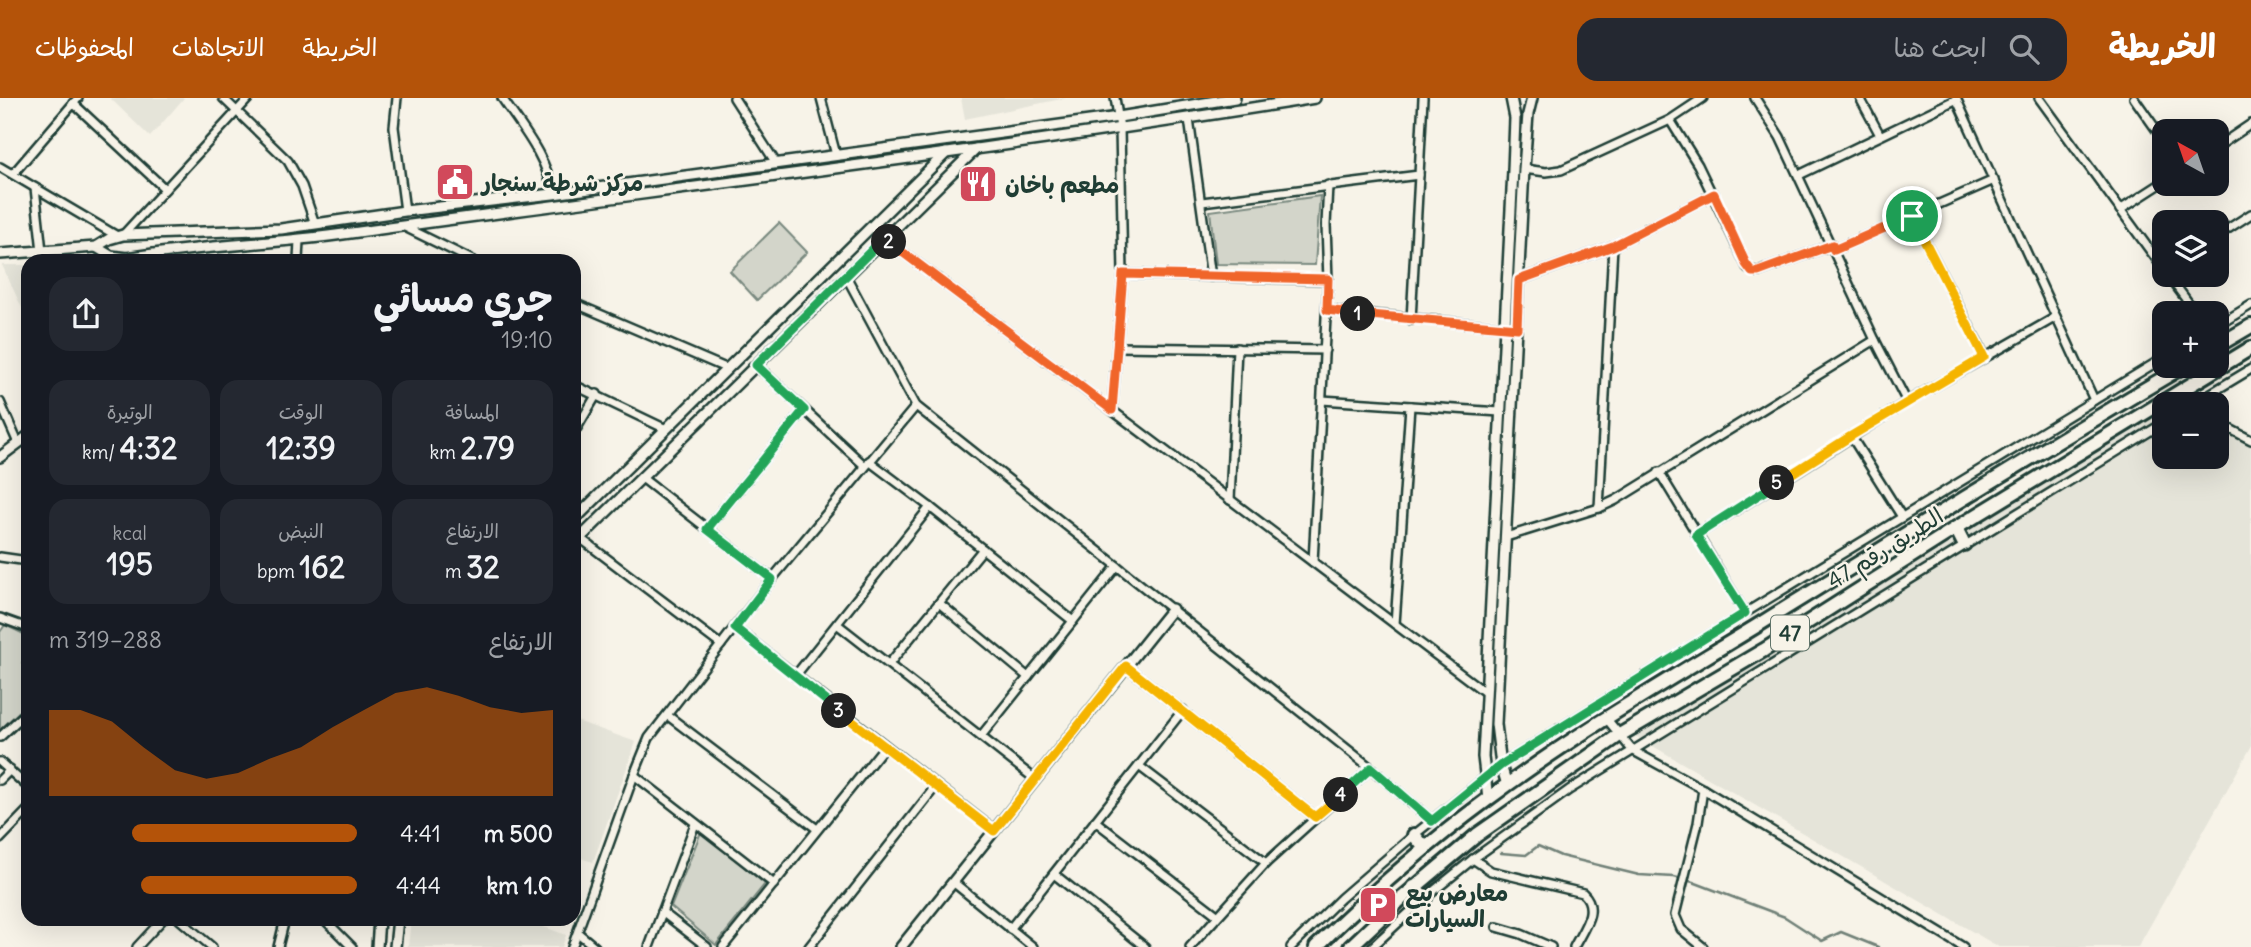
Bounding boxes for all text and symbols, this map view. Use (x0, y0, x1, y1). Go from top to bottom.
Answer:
search box (1577, 18, 2067, 81)
text: الخريطة (2109, 25, 2216, 67)
icon: search (2005, 30, 2043, 68)
text: ابحث هنا (1893, 31, 1987, 64)
text: المحفوظات (35, 32, 134, 62)
text: الاتجاهات (172, 32, 265, 62)
text: الخريطة (303, 32, 377, 62)
north arrow (2152, 119, 2230, 196)
map controls (2152, 119, 2229, 469)
public building icon: مركز شرطة سنجار (434, 161, 476, 203)
restaurant icon: مطعم باخان (957, 163, 999, 205)
place label: مركز شرطة سنجار (480, 168, 643, 197)
place label: مطعم باخان (1005, 170, 1119, 203)
pin (1882, 186, 1942, 246)
icon: arrive (1893, 197, 1931, 235)
button: layers (2152, 210, 2229, 287)
pin: 2 (872, 225, 906, 260)
text: 2 (883, 229, 894, 253)
text: جري مسائي (373, 275, 553, 322)
button: share (49, 277, 123, 351)
pin: 1 (1340, 296, 1376, 332)
text: 1 (1354, 301, 1361, 325)
button: + (2152, 301, 2229, 378)
text: 19:10 (501, 325, 553, 354)
button: − (2152, 392, 2229, 469)
text: الوتيرة (107, 400, 153, 424)
text: الوقت (279, 400, 323, 424)
text: المسافة (445, 400, 499, 424)
text: 4:32 (120, 429, 177, 467)
text: 12:39 (266, 429, 336, 467)
text: 2.79 (460, 429, 515, 467)
text: /km (82, 440, 120, 464)
text: km (430, 440, 460, 464)
pin: 5 (1760, 466, 1795, 500)
text: 5 (1771, 470, 1782, 494)
street label: الطريق رقم 47 (1822, 501, 1951, 599)
text: النبض (278, 519, 324, 543)
text: الارتفاع (446, 519, 499, 543)
text: kcal (113, 521, 147, 545)
text: 195 (106, 545, 153, 583)
text: 162 (299, 548, 345, 586)
text: 32 (466, 548, 500, 586)
text: bpm (257, 559, 299, 583)
text: m (445, 559, 466, 583)
road number: 47 (1771, 616, 1809, 650)
text: 288–319 m (49, 625, 162, 654)
text: الارتفاع (489, 627, 553, 656)
pin: 3 (822, 694, 856, 728)
text: 3 (833, 698, 844, 722)
pin: 4 (1324, 778, 1358, 812)
text: 4 (1335, 782, 1346, 806)
text: 4:41 (400, 819, 441, 848)
text: 500 m (484, 819, 553, 848)
text: 4:44 (396, 871, 441, 900)
text: 1.0 km (487, 871, 553, 900)
place label: معارض بيع السيارات (1405, 878, 1508, 933)
parking icon: معارض بيع السيارات (1357, 884, 1399, 926)

